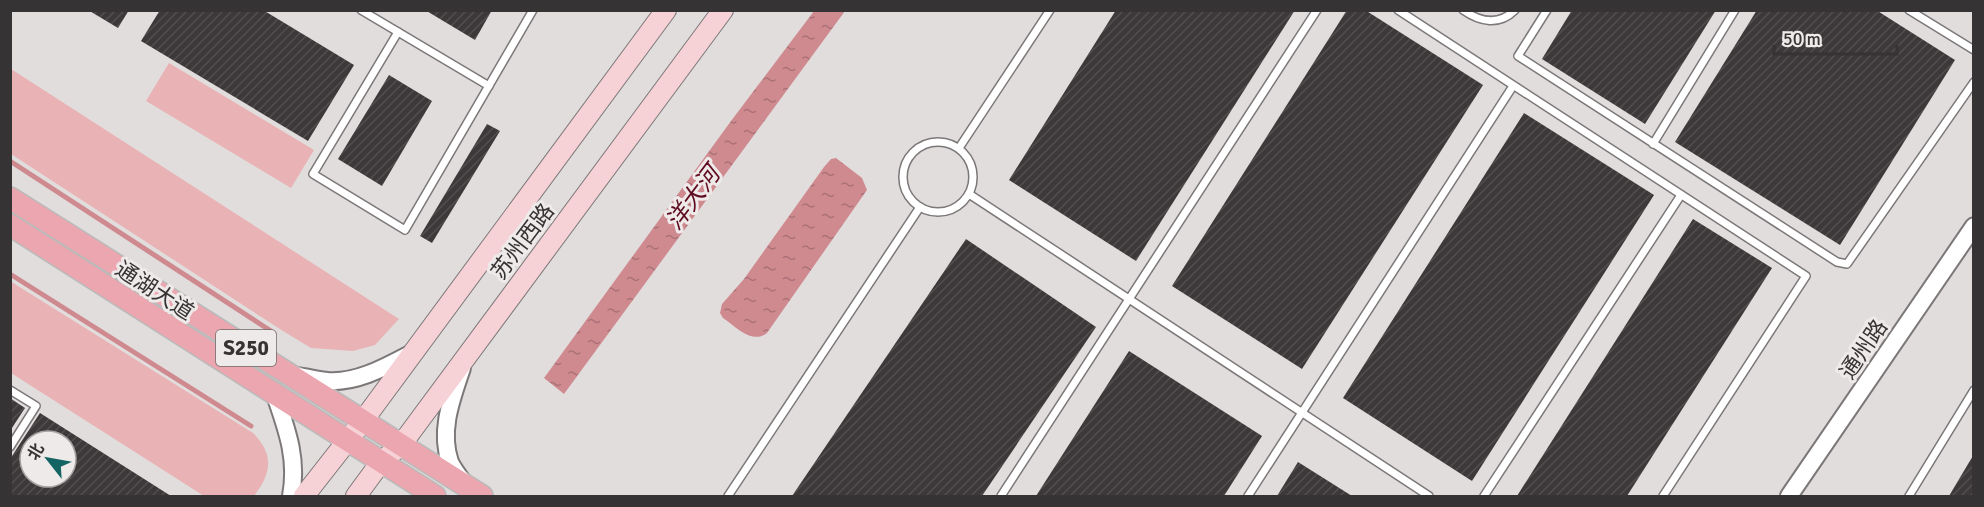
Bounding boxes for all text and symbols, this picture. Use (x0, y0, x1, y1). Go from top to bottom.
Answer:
scale bar (1774, 18, 1897, 56)
text: 50 m (1783, 28, 1821, 50)
water label: 洋大河 (659, 157, 729, 236)
street label: 苏州西路 (485, 198, 560, 285)
street label: 通湖大道 (110, 255, 199, 326)
street label: 通州路 (1834, 314, 1893, 384)
road number: S250 (216, 330, 276, 366)
north arrow (18, 429, 78, 489)
text: 北 (23, 440, 49, 464)

